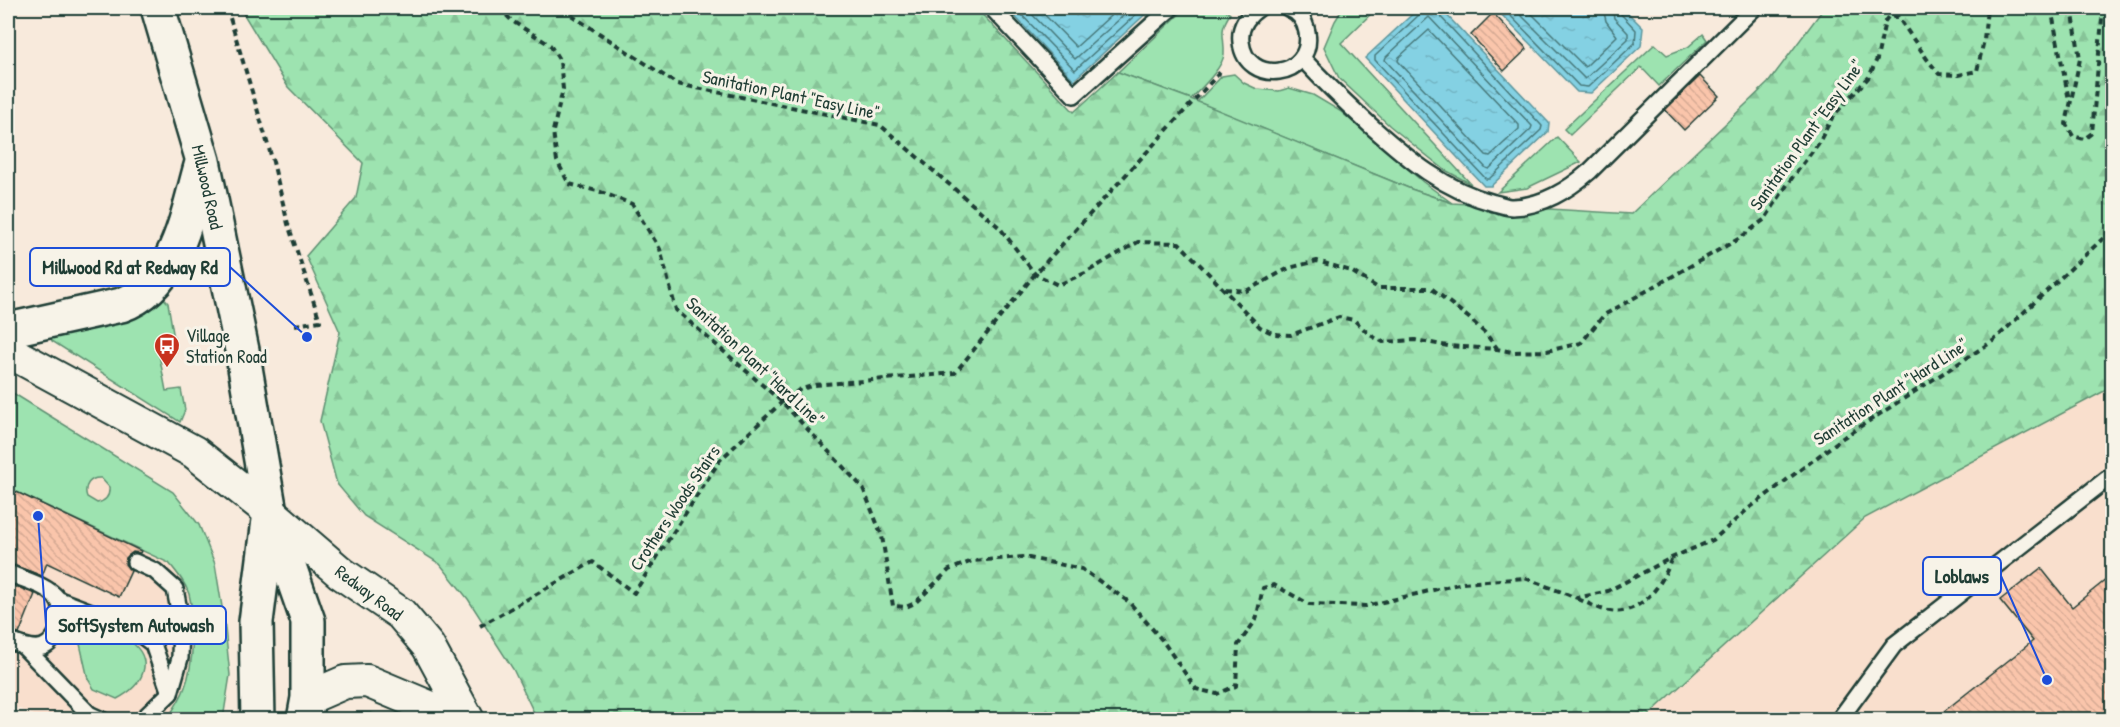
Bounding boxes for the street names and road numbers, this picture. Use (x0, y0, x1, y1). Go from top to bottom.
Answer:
street label: Sanitation Plant "Easy Line" (1744, 55, 1870, 215)
street label: Sanitation Plant "Easy Line" (700, 64, 882, 125)
street label: Millwood Road (186, 142, 229, 232)
street label: Sanitation Plant "Hard Line" (681, 291, 830, 432)
street label: Sanitation Plant "Hard Line" (1808, 332, 1973, 451)
street label: Crothers Woods Stairs (623, 440, 726, 575)
street label: Redway Road (330, 559, 408, 626)

